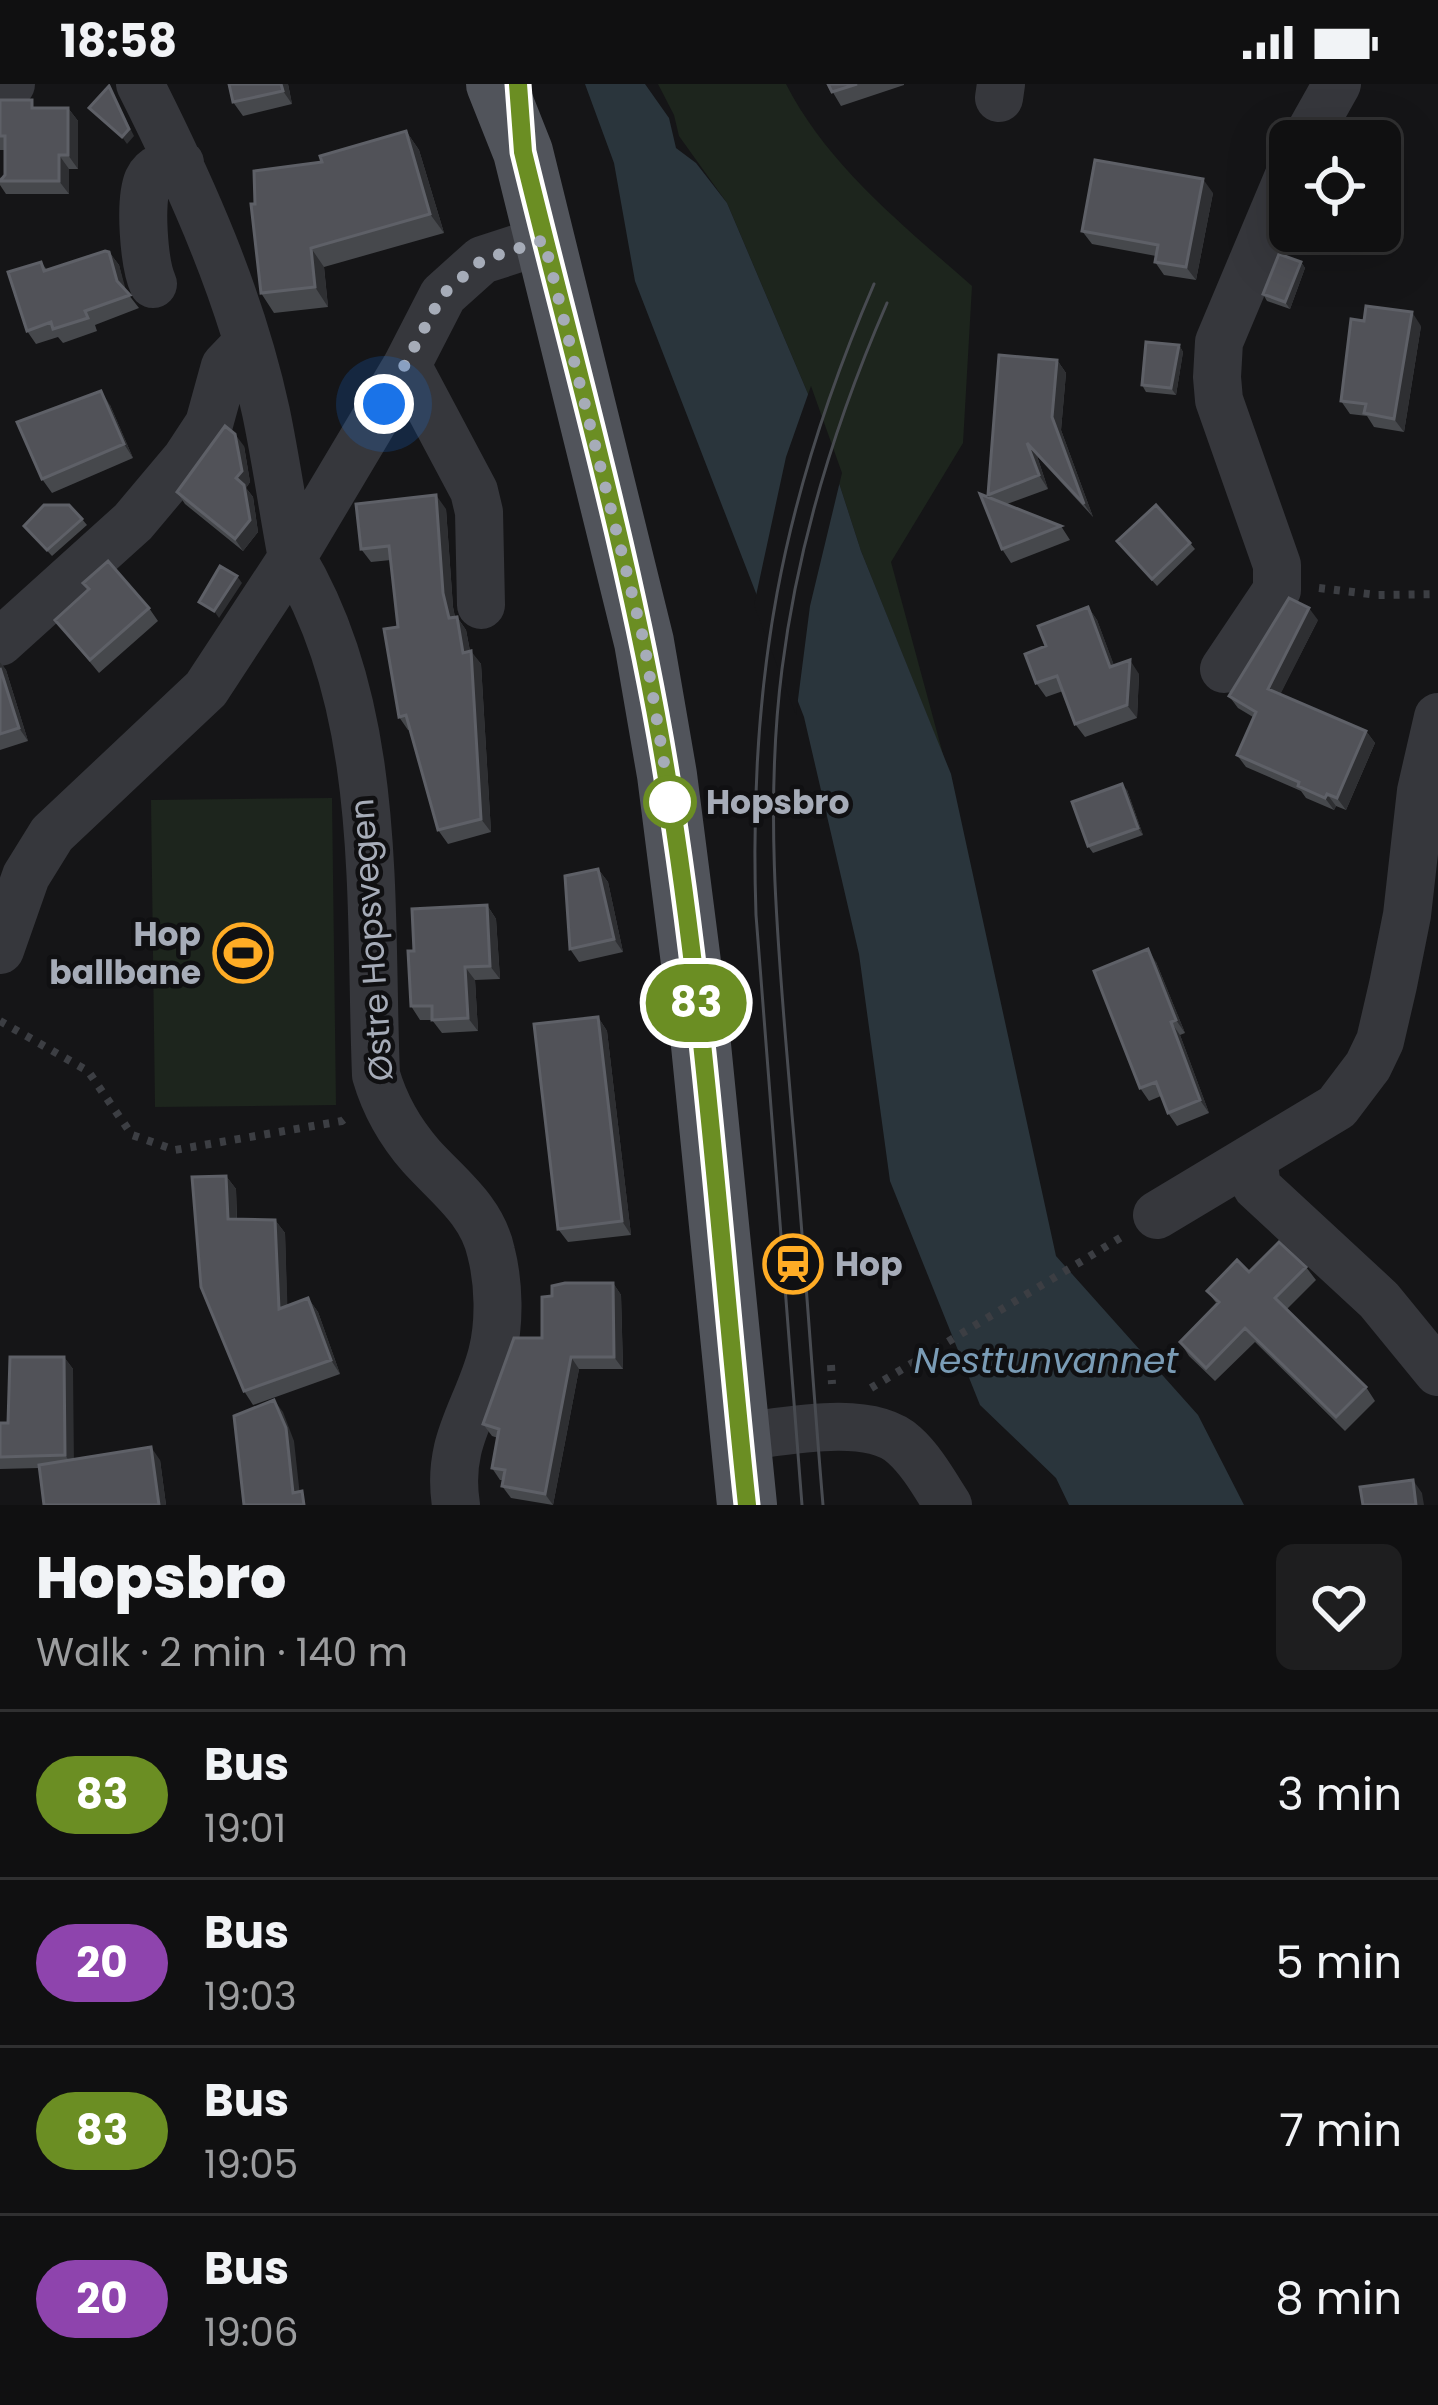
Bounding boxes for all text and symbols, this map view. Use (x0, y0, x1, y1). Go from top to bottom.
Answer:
text: 18:58 (60, 10, 177, 73)
map controls (1269, 120, 1401, 252)
button: locate (1269, 120, 1401, 252)
your location (354, 374, 414, 434)
marker: Hopsbro (645, 777, 695, 827)
place label: Hopsbro (706, 779, 850, 826)
street label: Østre Hopsvegen (338, 797, 405, 1083)
place label: Hop ballbane (49, 911, 201, 996)
sports icon: Hop ballbane (212, 922, 274, 984)
line badge: 83 (642, 964, 750, 1042)
text: 83 (670, 973, 722, 1032)
station icon: Hop (762, 1233, 824, 1295)
place label: Hop (835, 1241, 903, 1288)
water label: Nesttunvannet (914, 1335, 1179, 1386)
text: Hopsbro (36, 1538, 286, 1618)
button: heart (1276, 1544, 1402, 1670)
text: Walk · 2 min · 140 m (36, 1625, 408, 1680)
text: Bus (204, 1733, 289, 1796)
text: 3 min (1277, 1763, 1402, 1826)
text: 83 (76, 1765, 128, 1824)
text: 19:01 (204, 1801, 286, 1856)
text: Bus (204, 1901, 289, 1964)
text: 5 min (1276, 1931, 1402, 1994)
text: 20 (76, 1933, 128, 1992)
text: 19:03 (204, 1969, 297, 2024)
text: Bus (204, 2069, 289, 2132)
text: 7 min (1279, 2099, 1402, 2162)
text: 83 (76, 2101, 128, 2160)
text: 19:05 (204, 2137, 298, 2192)
text: Bus (204, 2237, 289, 2300)
text: 8 min (1275, 2267, 1402, 2330)
text: 20 (76, 2269, 128, 2328)
text: 19:06 (204, 2305, 299, 2360)

